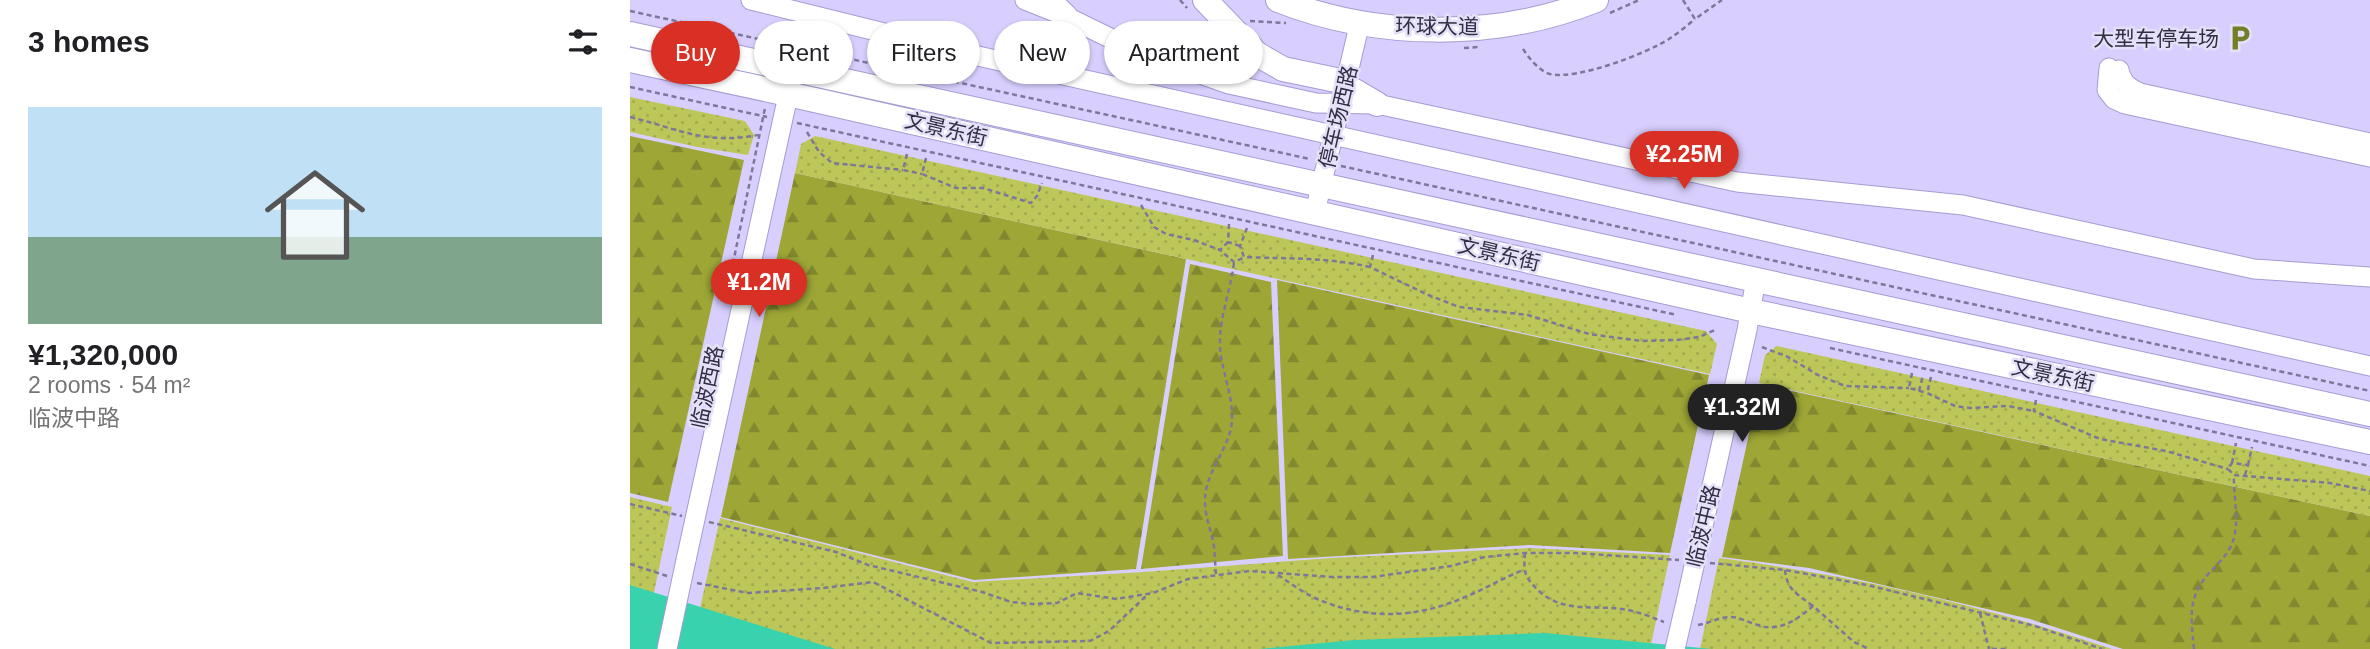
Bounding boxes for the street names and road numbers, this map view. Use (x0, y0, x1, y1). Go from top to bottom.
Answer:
street label: 环球大道 (1395, 14, 1479, 38)
street label: 停车场西路 (1315, 63, 1361, 171)
street label: 文景东街 (902, 108, 990, 150)
street label: 文景东街 (1455, 233, 1543, 275)
street label: 临波西路 (687, 344, 727, 430)
street label: 文景东街 (2010, 355, 2096, 395)
street label: 临波中路 (1682, 482, 1724, 570)

